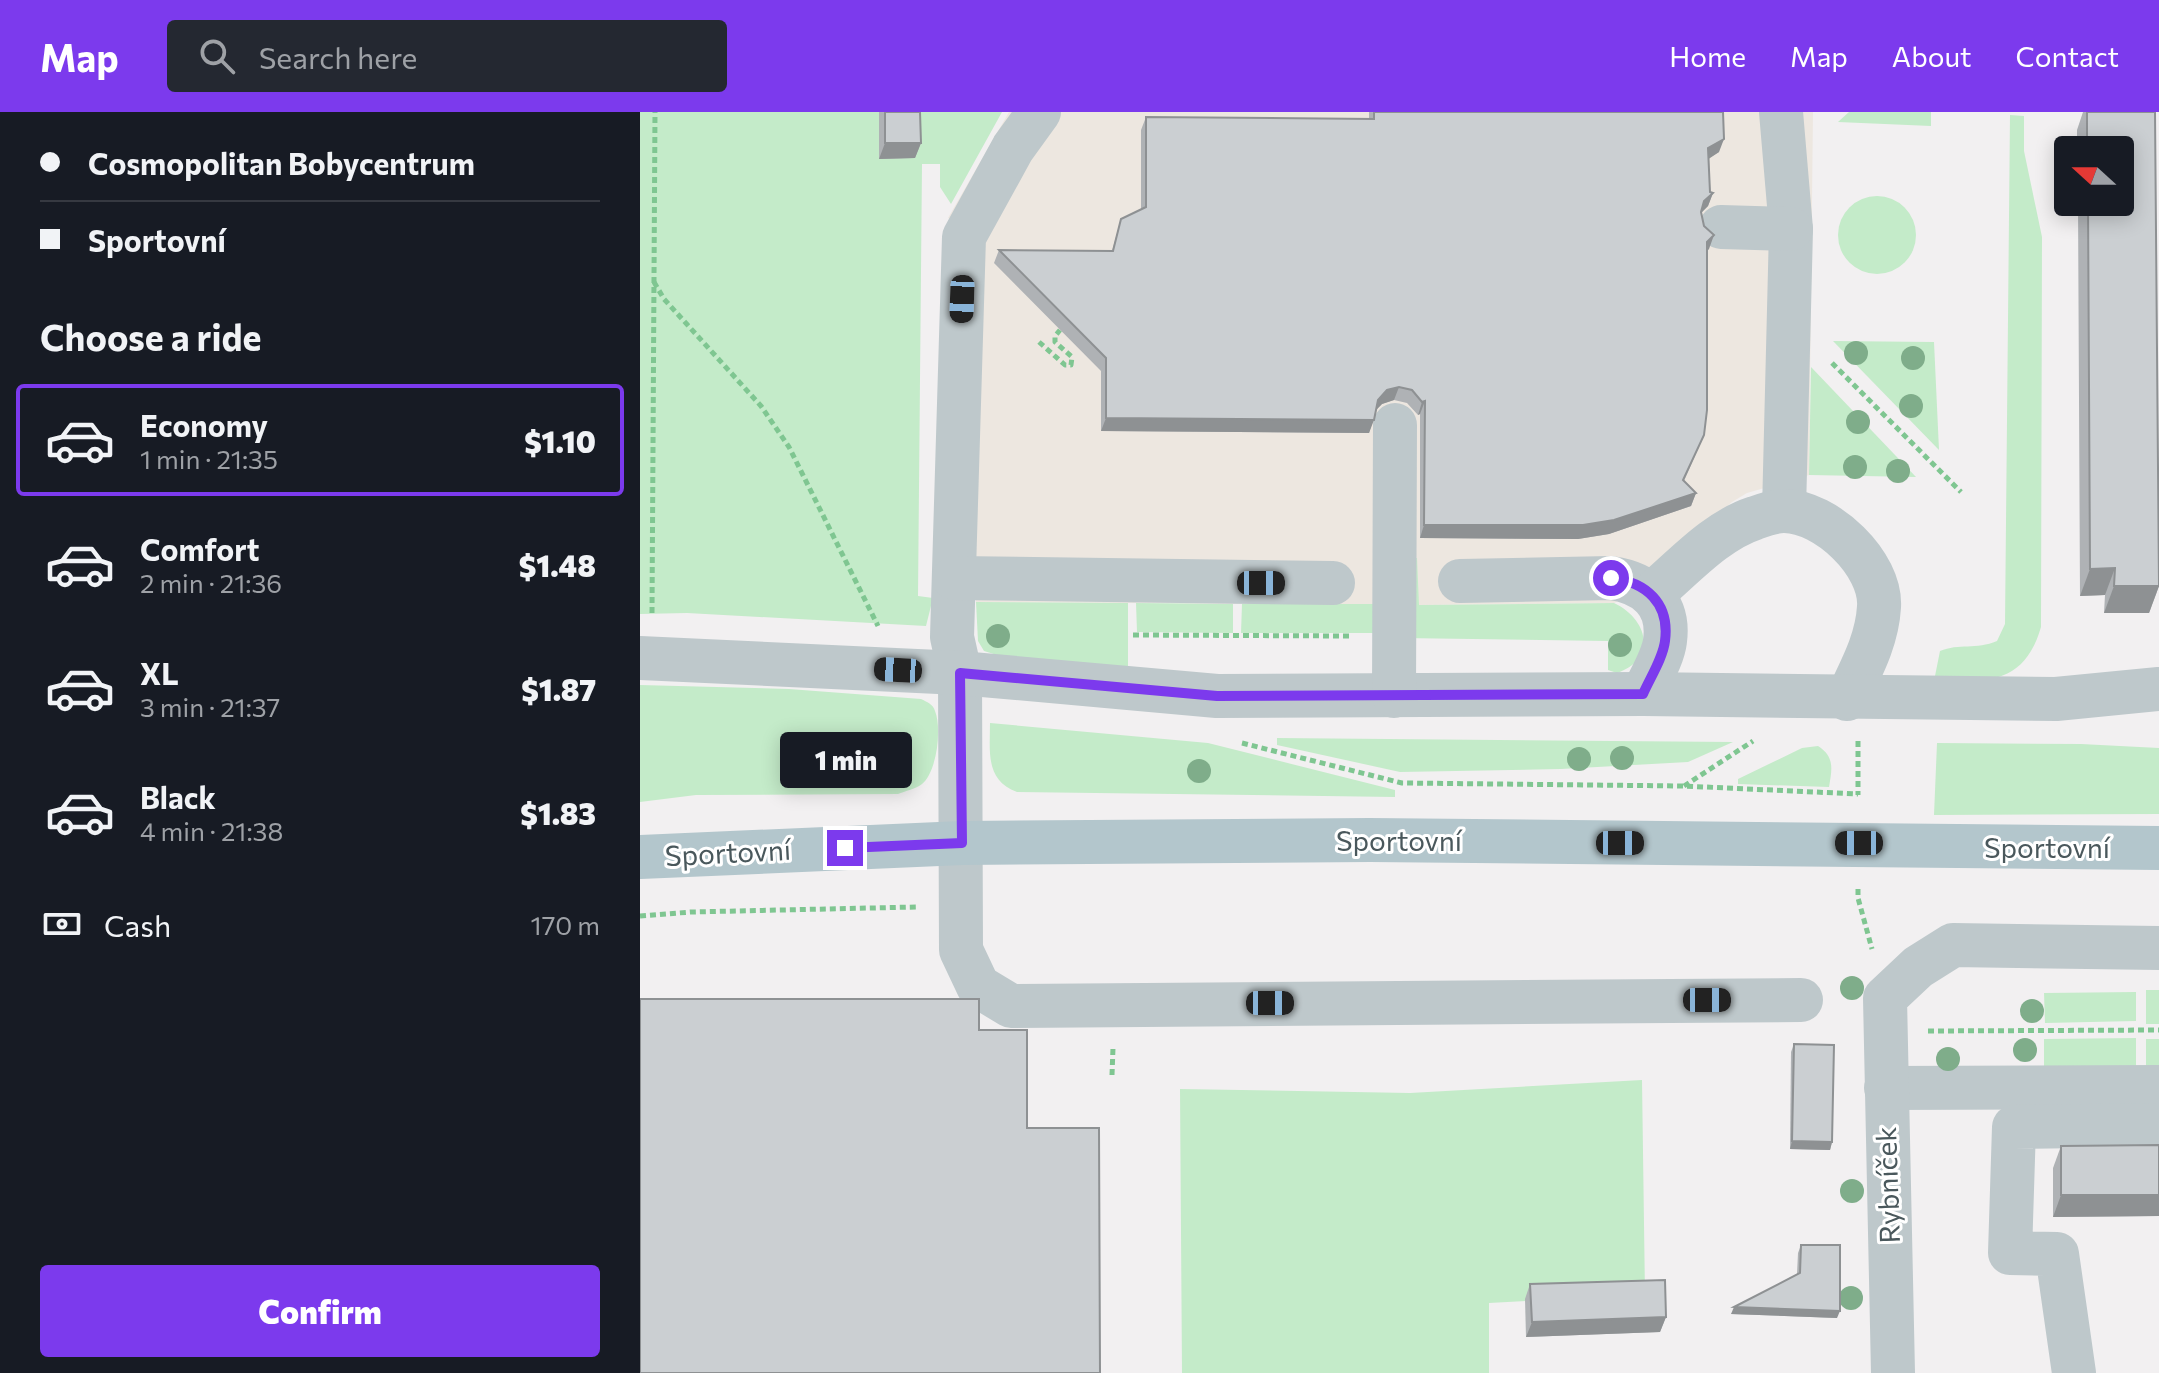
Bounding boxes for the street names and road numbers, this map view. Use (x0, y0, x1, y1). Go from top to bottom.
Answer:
street label: Sportovní (1336, 823, 1463, 857)
street label: Sportovní (1984, 830, 2111, 864)
street label: Sportovní (664, 832, 793, 872)
street label: Rybníček (1868, 1126, 1906, 1244)

